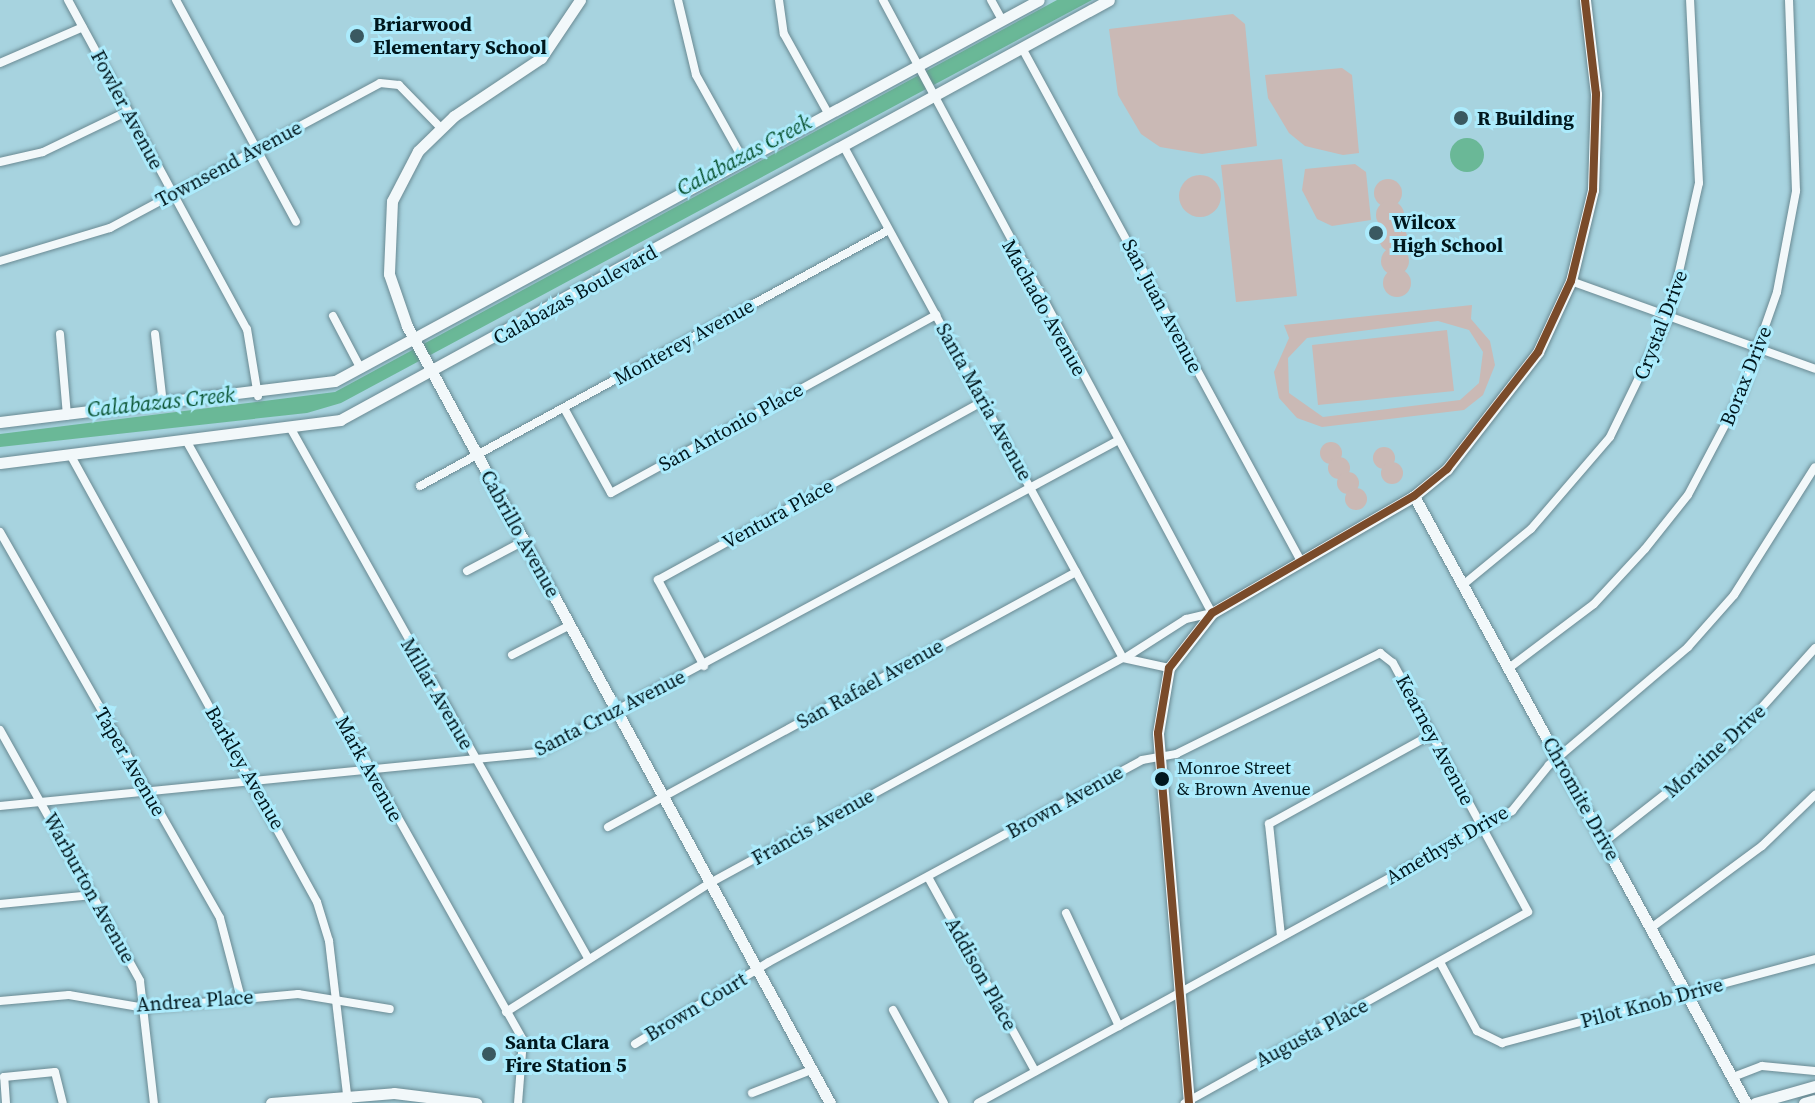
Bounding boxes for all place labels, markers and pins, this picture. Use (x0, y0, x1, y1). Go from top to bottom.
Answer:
place label: Briarwood Elementary School (373, 12, 547, 59)
marker: Briarwood Elementary School (348, 27, 366, 45)
place label: R Building (1477, 106, 1574, 130)
marker: R Building (1452, 109, 1470, 127)
place label: Wilcox High School (1392, 210, 1503, 257)
marker: Wilcox High School (1367, 224, 1385, 242)
place label: Monroe Street & Brown Avenue (1177, 758, 1311, 800)
marker: Monroe Street & Brown Avenue (1154, 771, 1170, 787)
place label: Santa Clara Fire Station 5 (505, 1030, 627, 1077)
marker: Santa Clara Fire Station 5 (480, 1045, 498, 1063)

